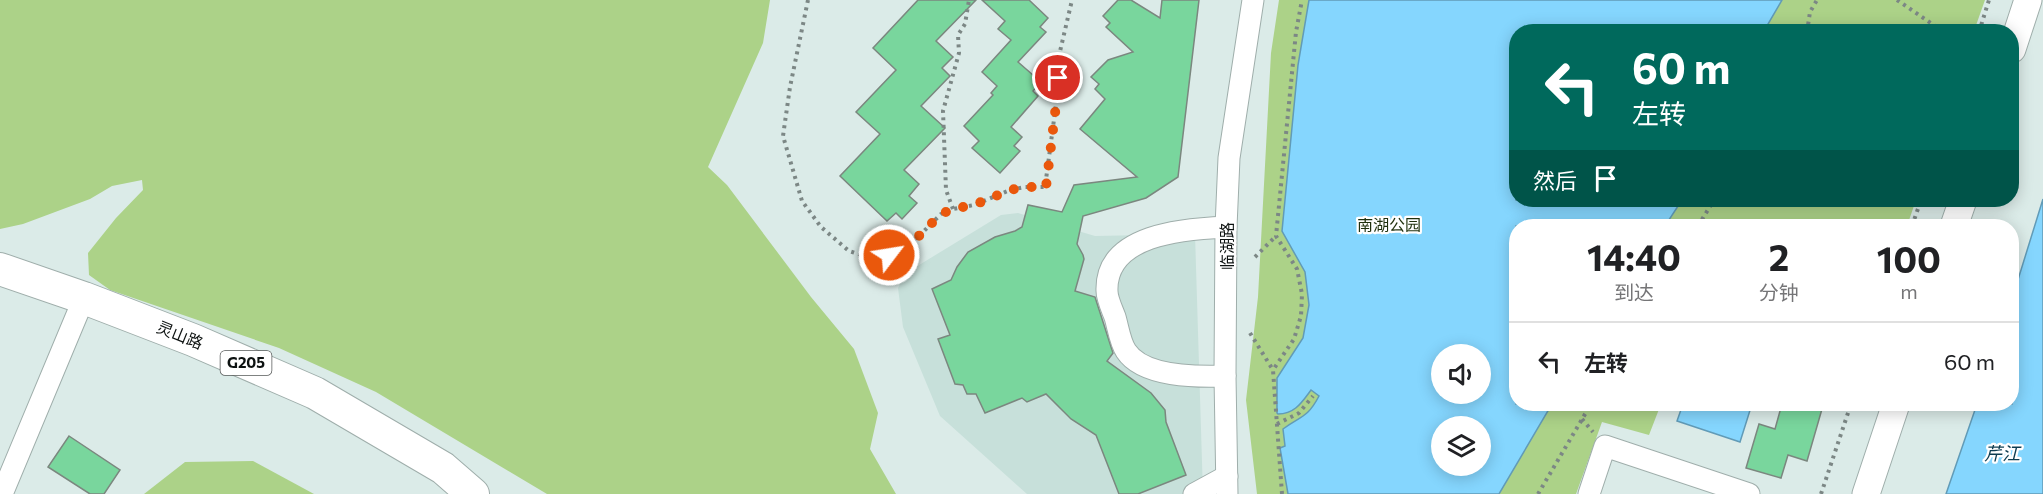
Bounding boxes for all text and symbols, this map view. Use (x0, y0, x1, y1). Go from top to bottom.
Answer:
text: 60 m (1632, 41, 1731, 93)
icon: left (1533, 48, 1611, 126)
pin (1032, 52, 1083, 103)
icon: arrive (1041, 61, 1074, 94)
text: 左转 (1632, 97, 1686, 130)
icon: arrive (1589, 162, 1622, 195)
text: 然后 (1533, 167, 1577, 194)
park label: 南湖公园 (1357, 215, 1421, 234)
street label: 临湖路 (1217, 222, 1236, 270)
position arrow (857, 223, 921, 287)
text: 14:40 (1587, 234, 1681, 278)
text: 2 (1769, 234, 1789, 278)
text: 100 (1877, 236, 1941, 280)
text: m (1900, 279, 1918, 303)
text: 到达 (1614, 280, 1654, 304)
text: 分钟 (1759, 280, 1799, 304)
street label: 灵山路 (154, 317, 206, 352)
map controls (1431, 344, 1491, 476)
button: sound (1431, 344, 1491, 404)
icon: left (1533, 345, 1566, 378)
text: 60 m (1944, 348, 1995, 375)
text: 左转 (1584, 349, 1628, 376)
road number: G205 (220, 351, 272, 375)
button: layers (1431, 416, 1491, 476)
water label: 芹江 (1984, 442, 2022, 464)

